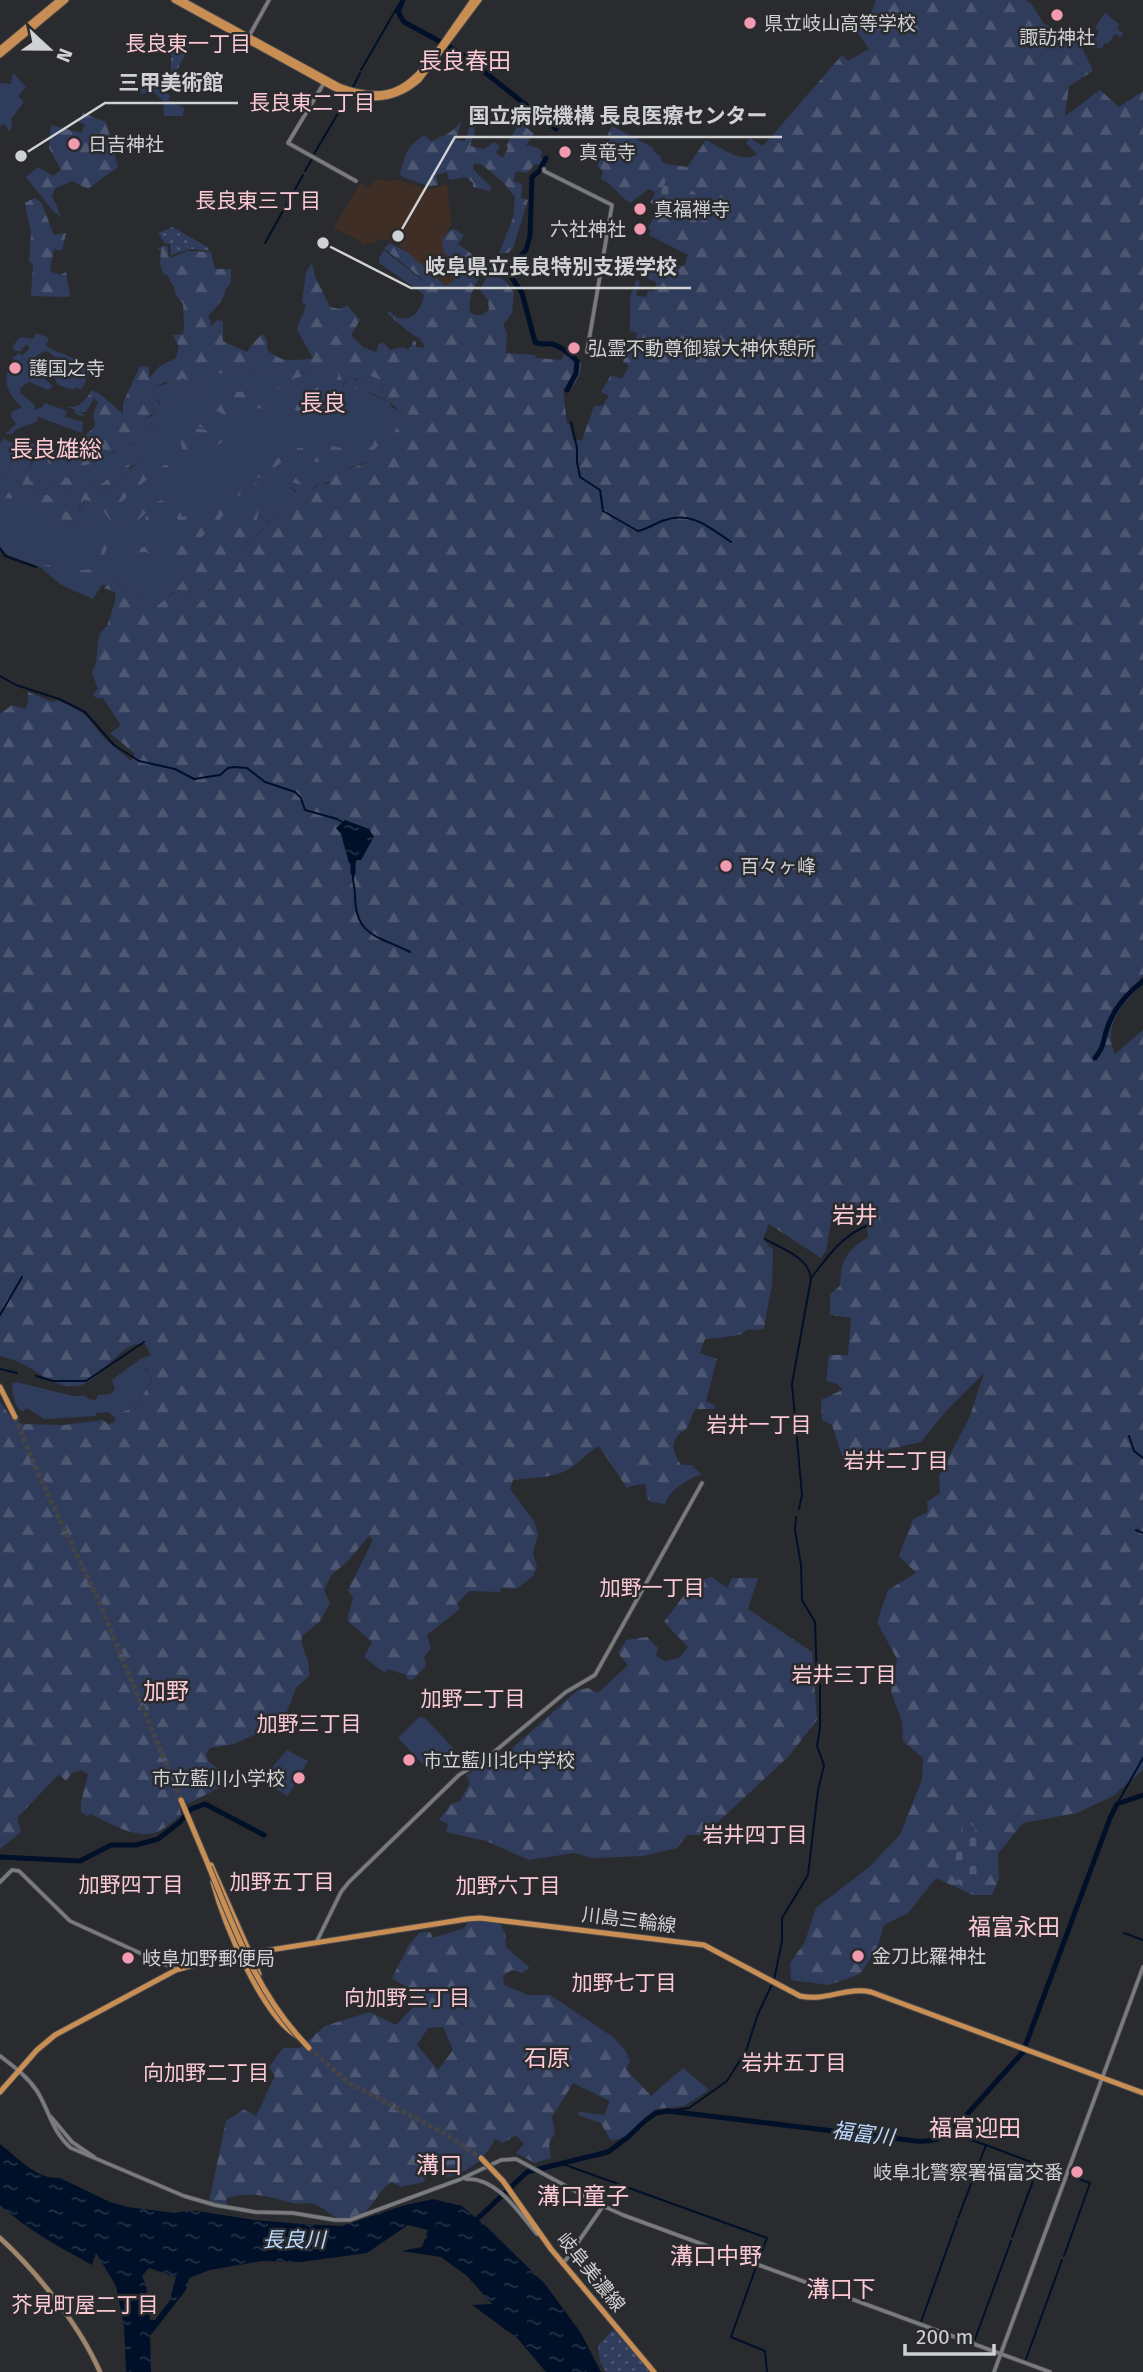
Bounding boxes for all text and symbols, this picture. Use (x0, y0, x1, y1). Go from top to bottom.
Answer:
marker: 諏訪神社 (1049, 7, 1065, 23)
place label: 県立岐山高等学校 (764, 12, 916, 35)
north arrow (14, 14, 84, 84)
marker: 県立岐山高等学校 (742, 15, 758, 31)
place label: 諏訪神社 (1019, 26, 1095, 49)
district label: 長良東一丁目 (125, 31, 251, 57)
text: N (51, 45, 77, 65)
district label: 長良春田 (419, 47, 511, 75)
callout: 三甲美術館 (105, 61, 238, 103)
text: 三甲美術館 (119, 70, 224, 96)
district label: 長良東二丁目 (249, 90, 375, 116)
callout: 国立病院機構 長良医療センター (455, 95, 782, 137)
text: 国立病院機構 長良医療センター (469, 103, 767, 129)
place label: 日吉神社 (88, 133, 164, 156)
marker: 日吉神社 (66, 136, 82, 152)
place label: 真竜寺 (579, 141, 636, 164)
marker: 真竜寺 (557, 144, 573, 160)
district label: 長良東三丁目 (195, 188, 321, 214)
place label: 真福禅寺 (654, 198, 730, 221)
marker: 真福禅寺 (632, 201, 648, 217)
place label: 六社神社 (550, 218, 626, 241)
marker: 六社神社 (632, 221, 648, 237)
callout: 岐阜県立長良特別支援学校 (411, 246, 691, 288)
text: 岐阜県立長良特別支援学校 (425, 254, 677, 280)
place label: 弘霊不動尊御嶽大神休憩所 (588, 337, 816, 360)
marker: 弘霊不動尊御嶽大神休憩所 (566, 340, 582, 356)
place label: 護国之寺 (29, 357, 105, 380)
marker: 護国之寺 (7, 360, 23, 376)
district label: 長良 (300, 389, 346, 417)
district label: 長良雄総 (10, 435, 102, 463)
place label: 百々ヶ峰 (740, 855, 816, 878)
marker: 百々ヶ峰 (718, 858, 734, 874)
district label: 岩井 (832, 1201, 878, 1229)
district label: 岩井一丁目 (707, 1412, 812, 1438)
district label: 岩井二丁目 (844, 1448, 949, 1474)
district label: 加野一丁目 (600, 1575, 705, 1601)
district label: 岩井三丁目 (792, 1662, 897, 1688)
district label: 加野 (143, 1677, 189, 1705)
district label: 加野二丁目 (421, 1686, 526, 1712)
district label: 加野三丁目 (257, 1711, 362, 1737)
place label: 市立藍川北中学校 (423, 1749, 575, 1772)
marker: 市立藍川北中学校 (401, 1752, 417, 1768)
place label: 市立藍川小学校 (152, 1767, 285, 1790)
marker: 市立藍川小学校 (291, 1770, 307, 1786)
district label: 岩井四丁目 (703, 1822, 808, 1848)
district label: 加野五丁目 (230, 1869, 335, 1895)
district label: 加野四丁目 (79, 1872, 184, 1898)
district label: 加野六丁目 (456, 1873, 561, 1899)
street label: 川島三輪線 (580, 1903, 678, 1937)
district label: 福富永田 (968, 1913, 1060, 1941)
place label: 金刀比羅神社 (872, 1945, 986, 1968)
place label: 岐阜加野郵便局 (142, 1947, 275, 1970)
marker: 金刀比羅神社 (850, 1948, 866, 1964)
marker: 岐阜加野郵便局 (120, 1950, 136, 1966)
district label: 加野七丁目 (572, 1970, 677, 1996)
district label: 向加野三丁目 (344, 1985, 470, 2011)
district label: 石原 (524, 2044, 570, 2072)
district label: 岩井五丁目 (742, 2050, 847, 2076)
district label: 向加野二丁目 (143, 2060, 269, 2086)
district label: 福富迎田 (929, 2114, 1021, 2142)
water label: 福富川 (830, 2117, 898, 2151)
district label: 溝口 (416, 2151, 462, 2179)
place label: 岐阜北警察署福富交番 (873, 2161, 1063, 2184)
marker: 岐阜北警察署福富交番 (1069, 2164, 1085, 2180)
district label: 溝口童子 (537, 2182, 629, 2210)
water label: 長良川 (263, 2227, 327, 2253)
street label: 岐阜美濃線 (552, 2228, 630, 2316)
district label: 溝口中野 (670, 2242, 762, 2270)
district label: 溝口下 (807, 2275, 876, 2303)
district label: 芥見町屋二丁目 (12, 2292, 159, 2318)
scale bar (905, 2312, 994, 2356)
text: 200 m (916, 2324, 973, 2350)

